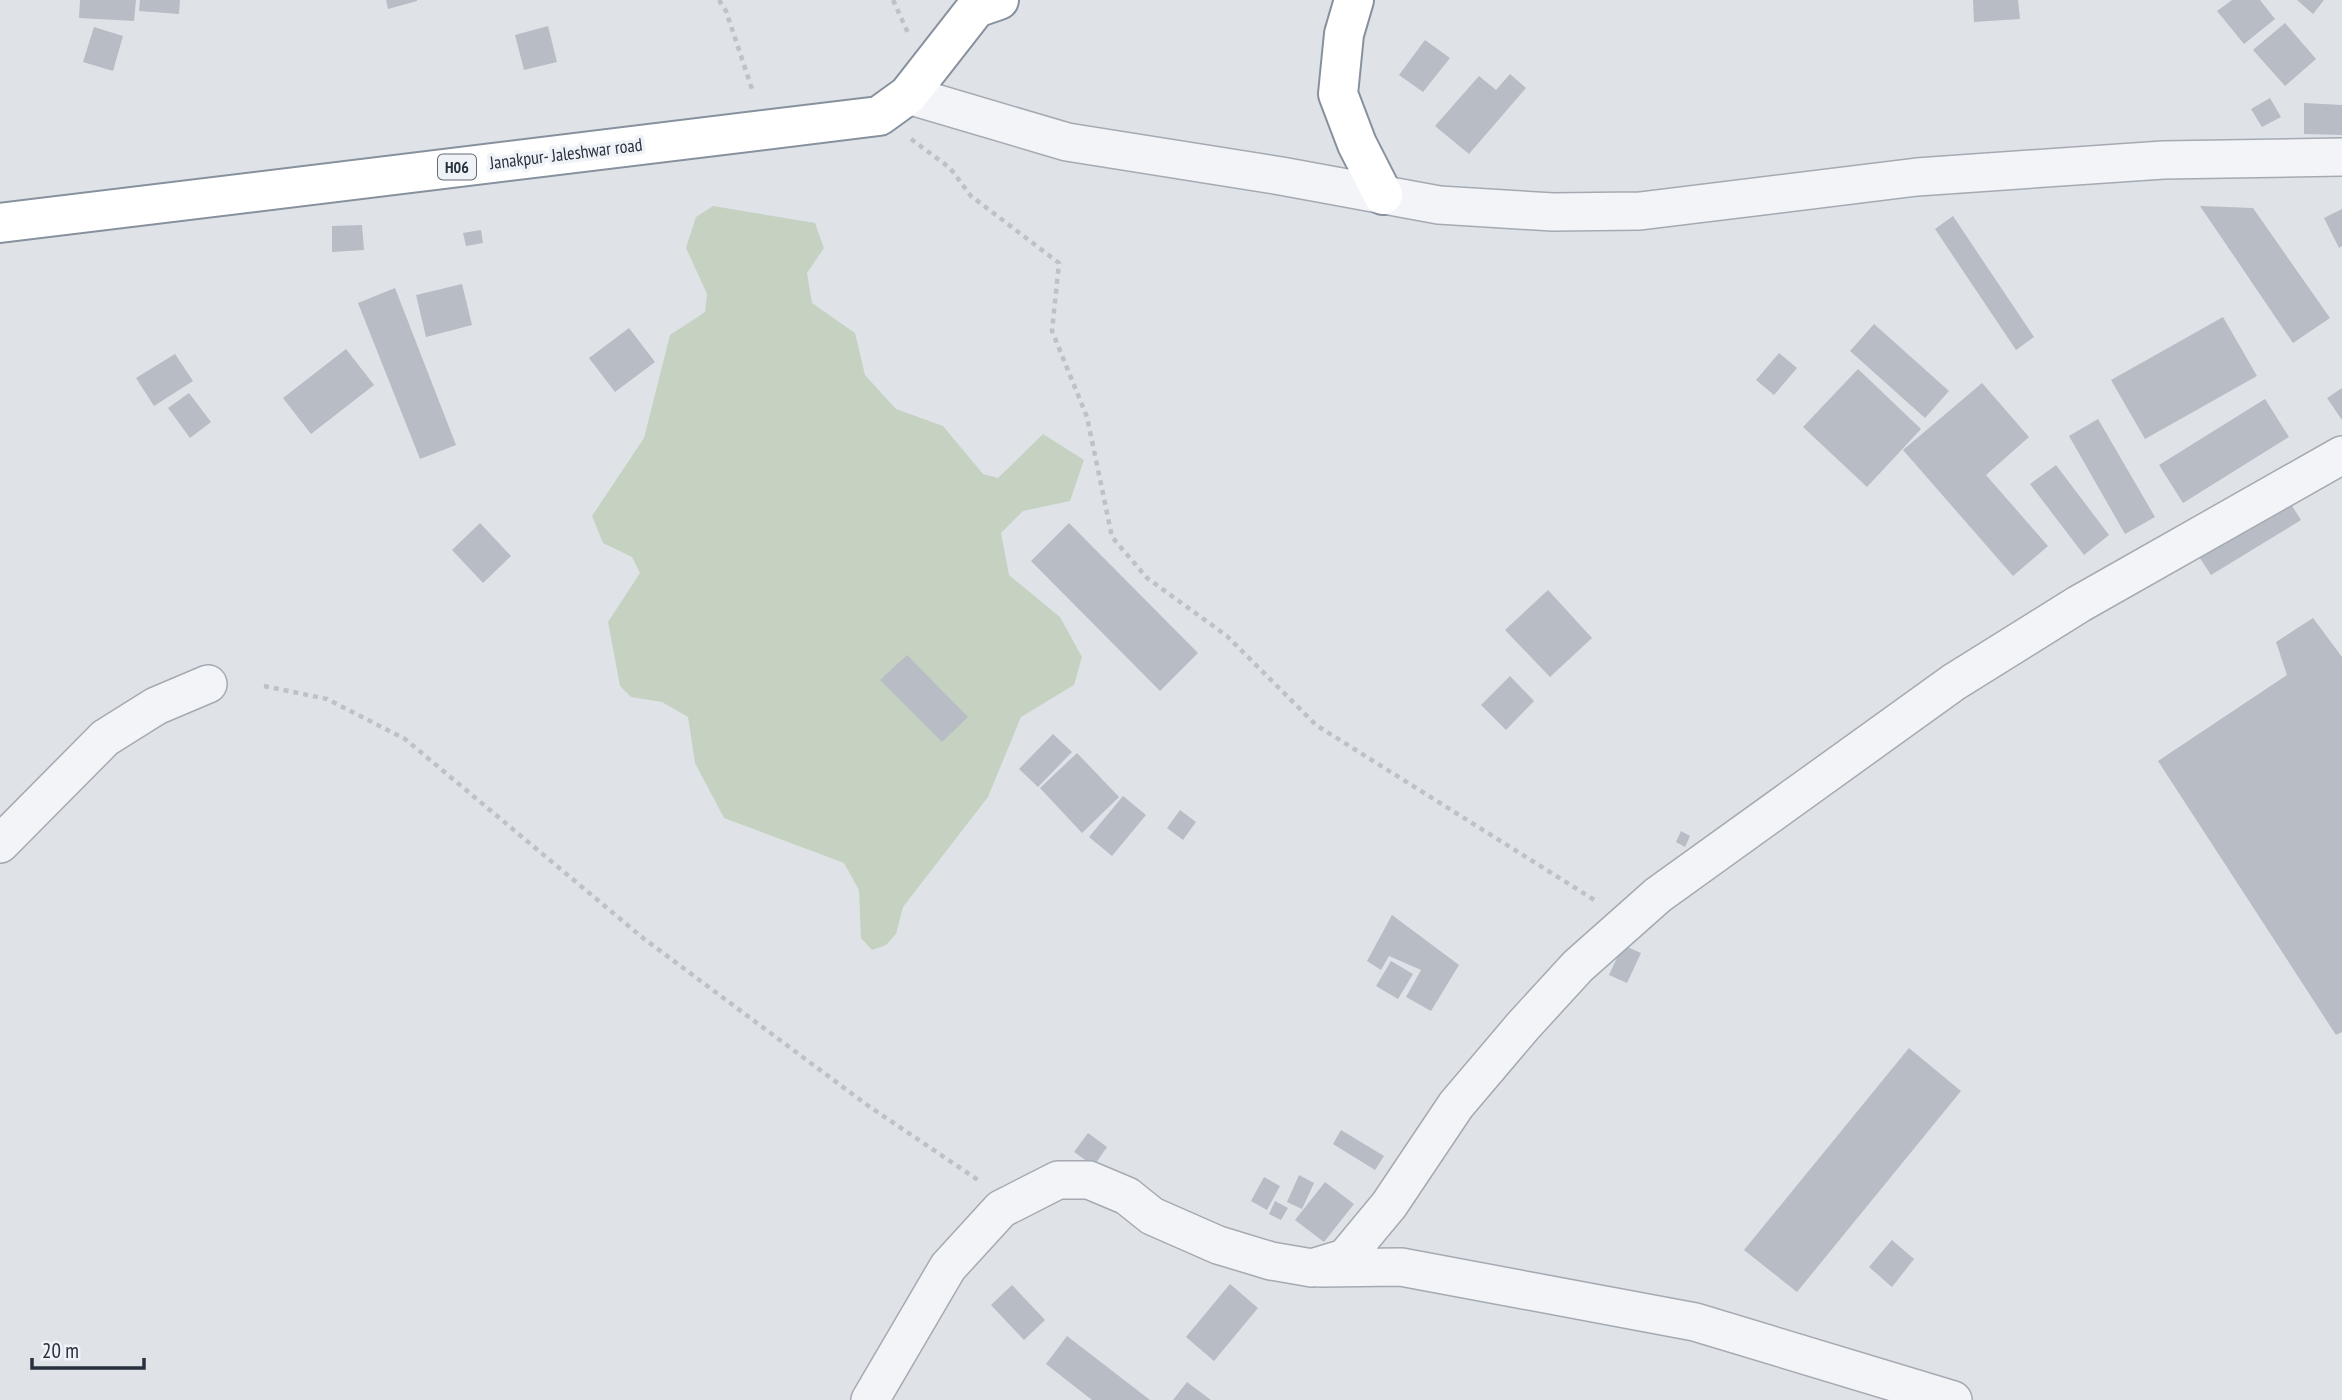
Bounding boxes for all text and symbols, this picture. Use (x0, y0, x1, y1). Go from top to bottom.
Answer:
street label: Janakpur- Jaleshwar road (487, 133, 644, 174)
road number: H06 (438, 154, 476, 180)
scale bar (32, 1326, 144, 1370)
text: 20 m (42, 1337, 79, 1364)

